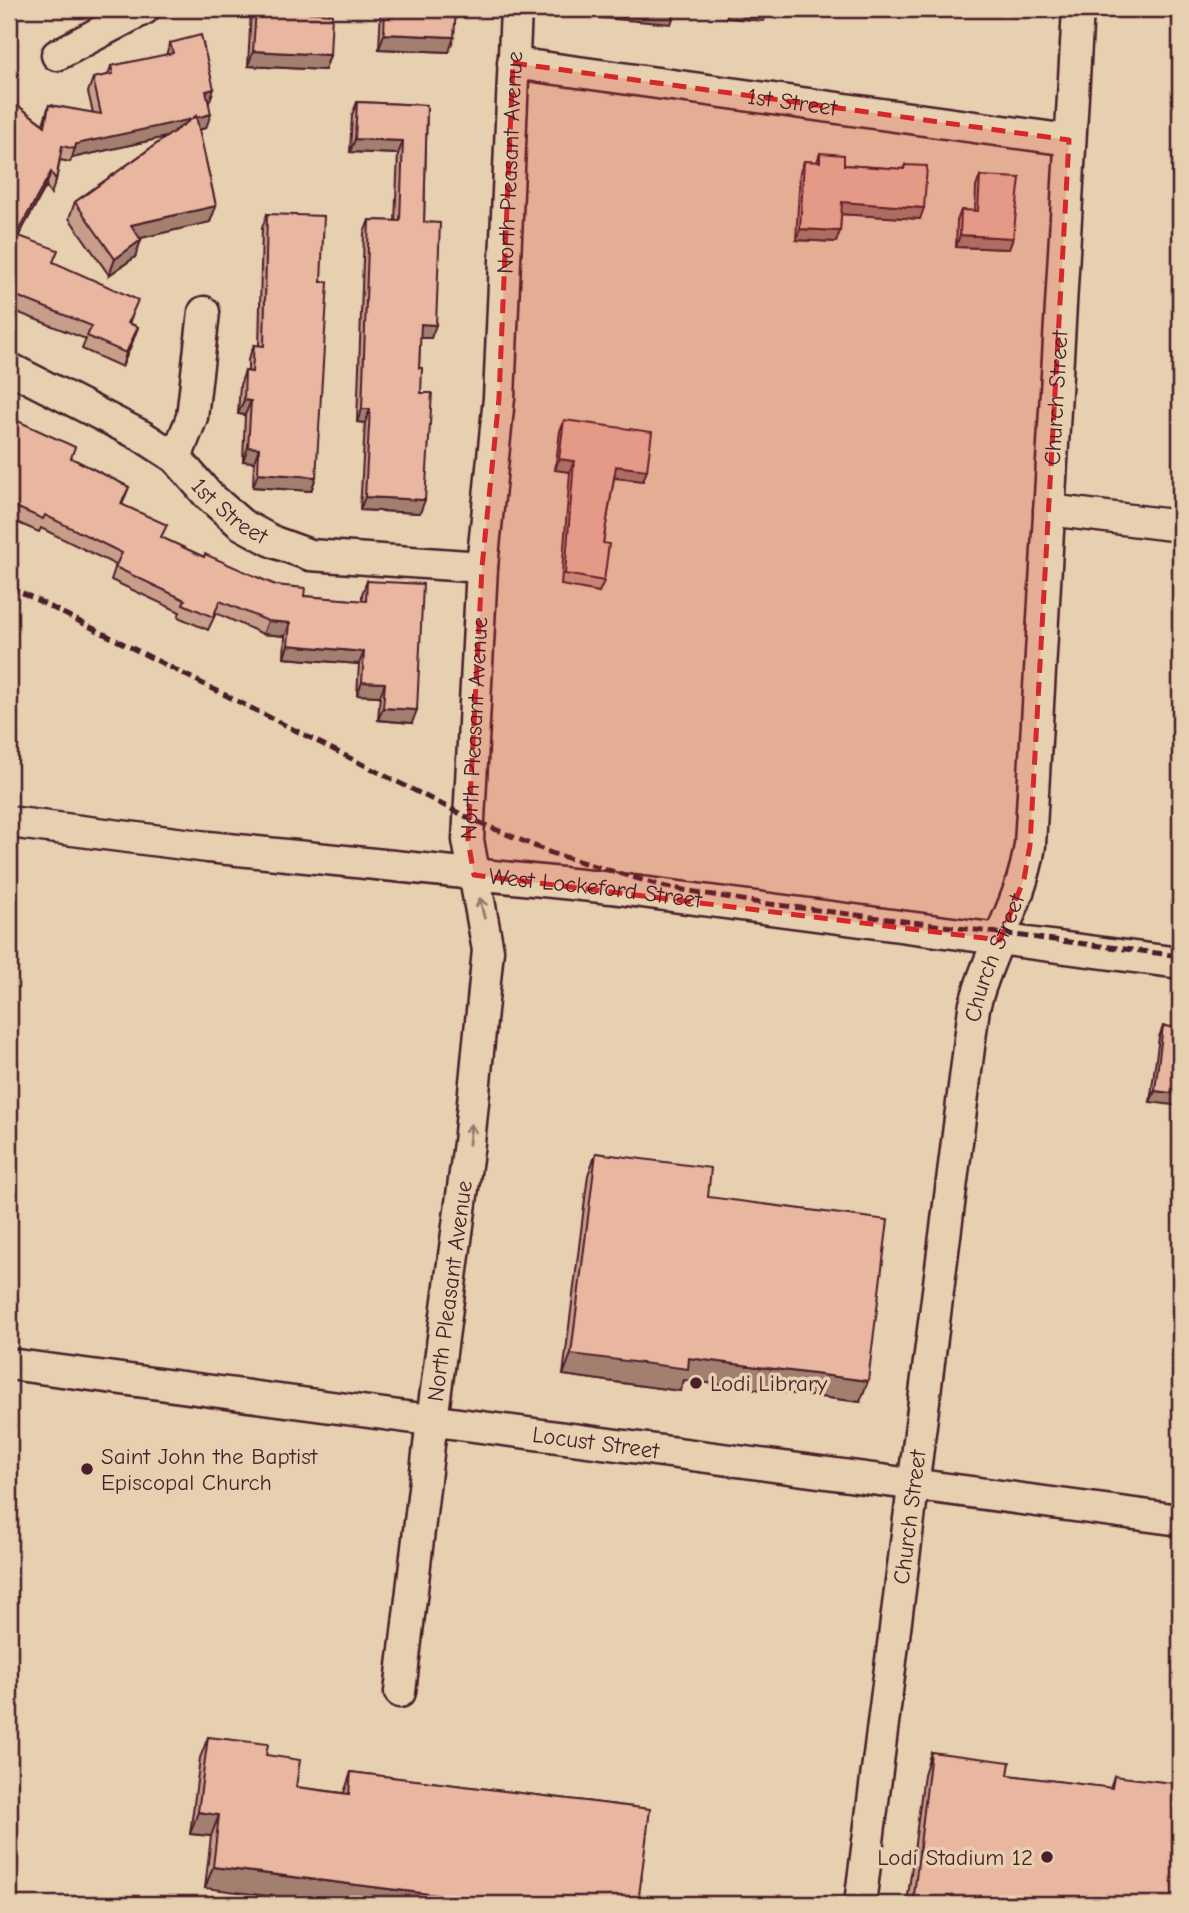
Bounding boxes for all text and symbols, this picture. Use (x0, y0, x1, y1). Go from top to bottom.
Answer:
street label: North Pleasant Avenue (491, 51, 528, 274)
street label: 1st Street (746, 82, 840, 121)
street label: Church Street (1038, 328, 1073, 466)
street label: 1st Street (186, 472, 274, 550)
street label: North Pleasant Avenue (455, 616, 493, 840)
street label: West Lockeford Street (487, 862, 705, 914)
street label: Church Street (959, 889, 1030, 1024)
one-way arrow (475, 897, 488, 920)
one-way arrow (464, 1123, 477, 1146)
street label: North Pleasant Avenue (421, 1179, 477, 1403)
place label: Lodi Library (710, 1370, 828, 1397)
marker: Lodi Library (688, 1375, 704, 1391)
street label: Locust Street (531, 1420, 662, 1464)
place label: Saint John the Baptist Episcopal Church (101, 1443, 319, 1496)
street label: Church Street (887, 1447, 931, 1586)
marker: Saint John the Baptist Episcopal Church (79, 1461, 95, 1477)
place label: Lodi Stadium 12 (877, 1844, 1033, 1871)
marker: Lodi Stadium 12 (1039, 1849, 1055, 1865)

